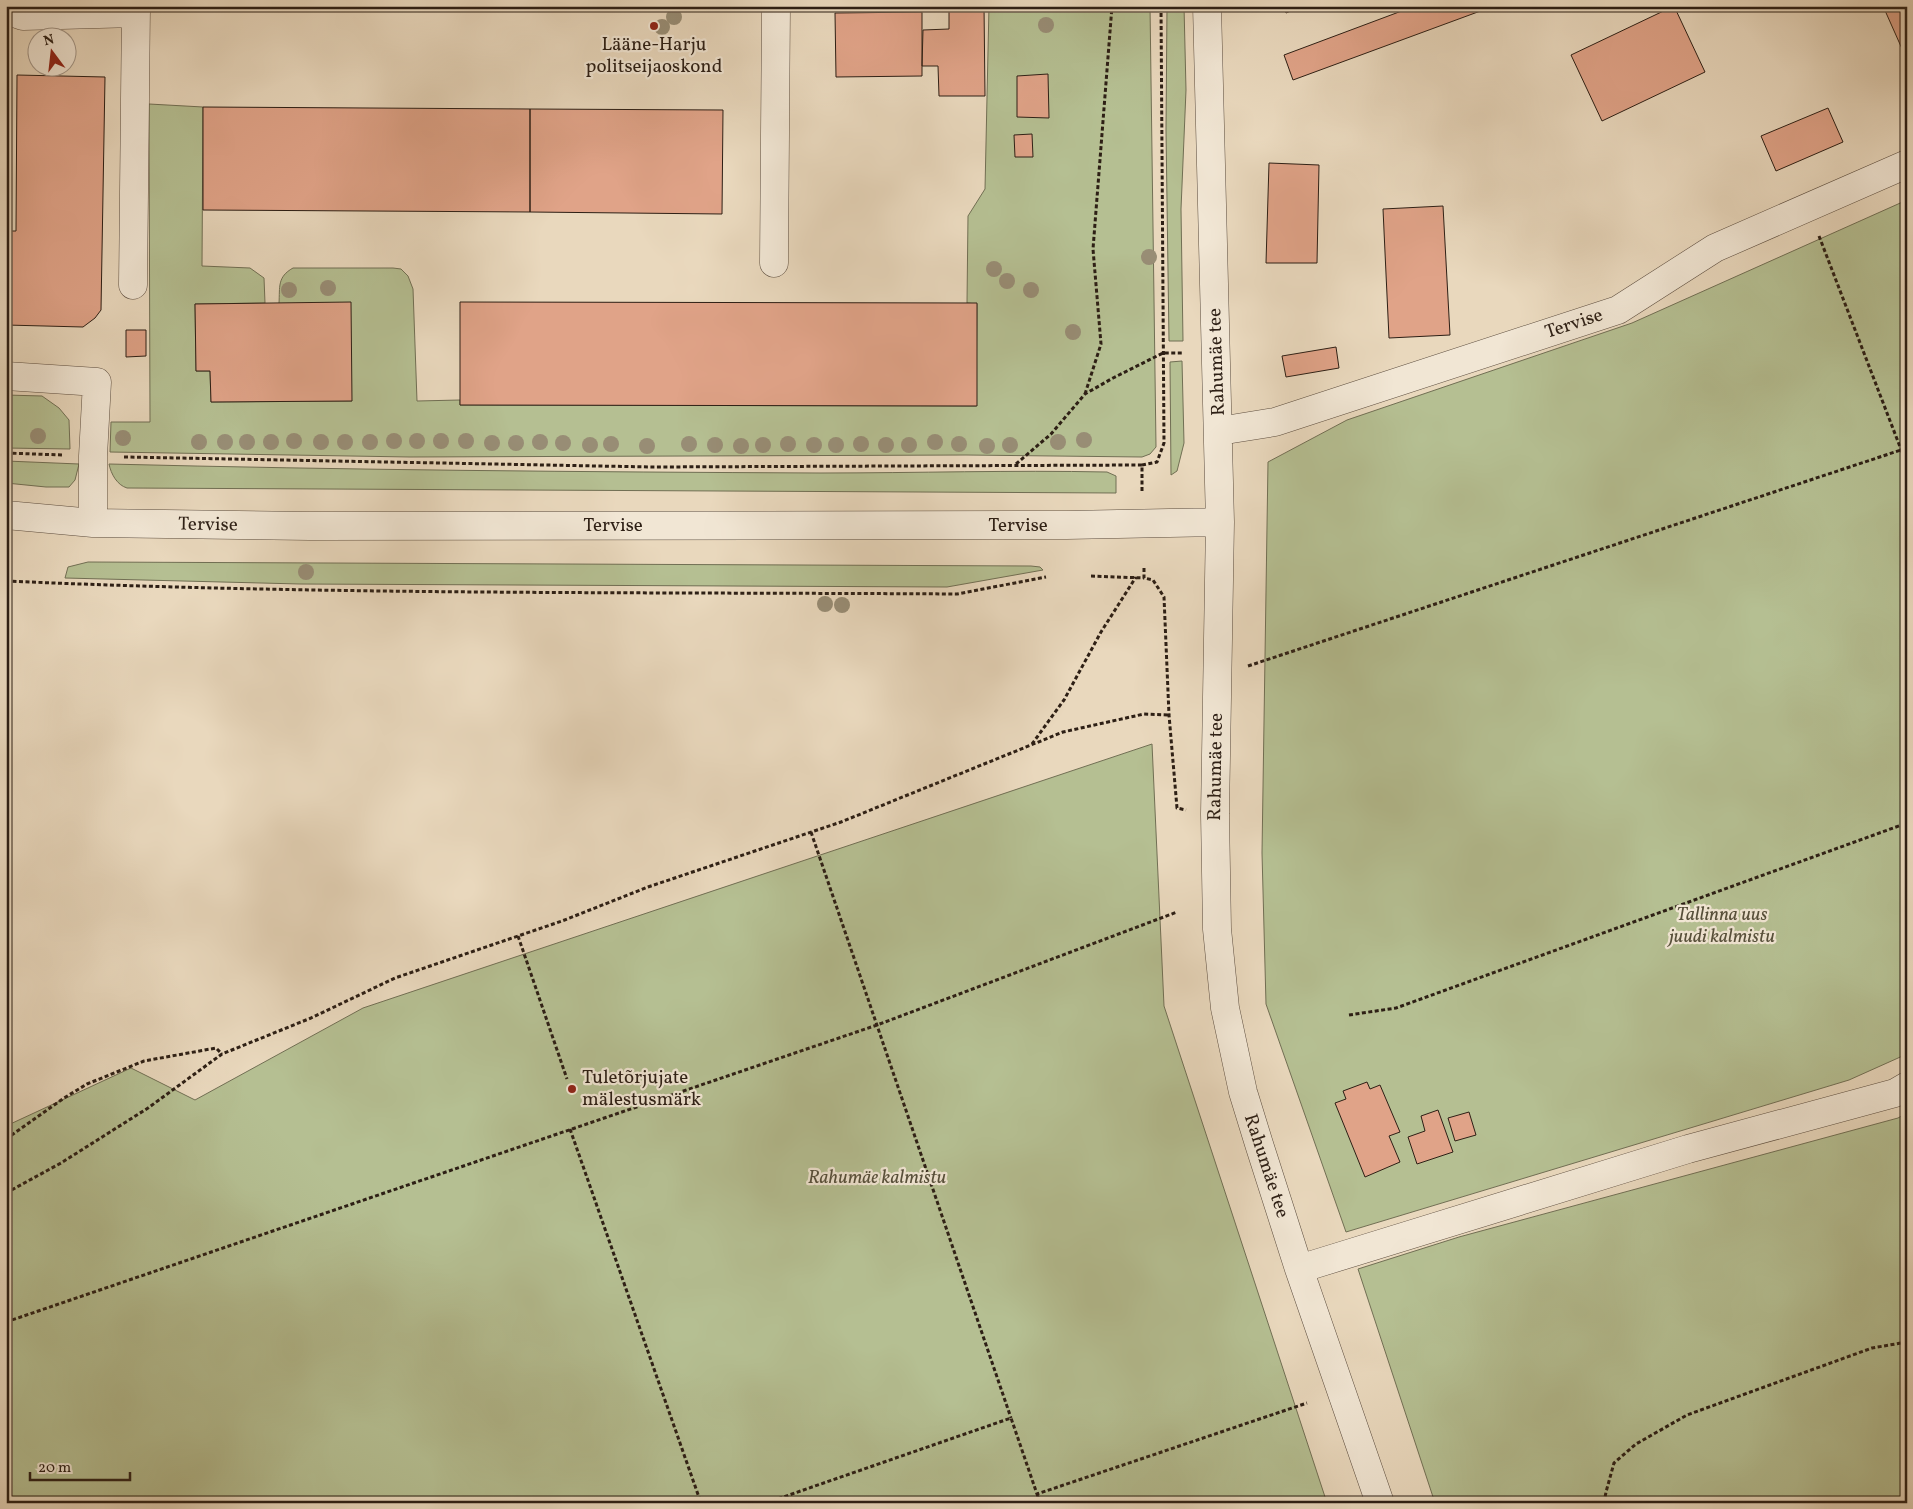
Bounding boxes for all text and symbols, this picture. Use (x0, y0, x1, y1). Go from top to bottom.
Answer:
marker: Lääne-Harju politseijaoskond (648, 20, 660, 32)
north arrow (28, 28, 78, 78)
text: N (42, 30, 56, 51)
place label: Lääne-Harju politseijaoskond (586, 32, 722, 80)
street label: Tervise (1542, 302, 1606, 346)
street label: Rahumäe tee (1202, 308, 1232, 416)
street label: Tervise (178, 511, 238, 539)
street label: Tervise (583, 513, 643, 539)
street label: Tervise (988, 513, 1048, 539)
street label: Rahumäe tee (1202, 713, 1230, 821)
park label: Tallinna uus juudi kalmistu (1666, 902, 1775, 950)
place label: Tuletõrjujate mälestusmärk (582, 1065, 701, 1113)
marker: Tuletõrjujate mälestusmärk (566, 1083, 578, 1095)
street label: Rahumäe tee (1237, 1111, 1295, 1221)
park label: Rahumäe kalmistu (808, 1165, 947, 1191)
scale bar (30, 1449, 130, 1481)
text: 20 m (38, 1458, 71, 1479)

